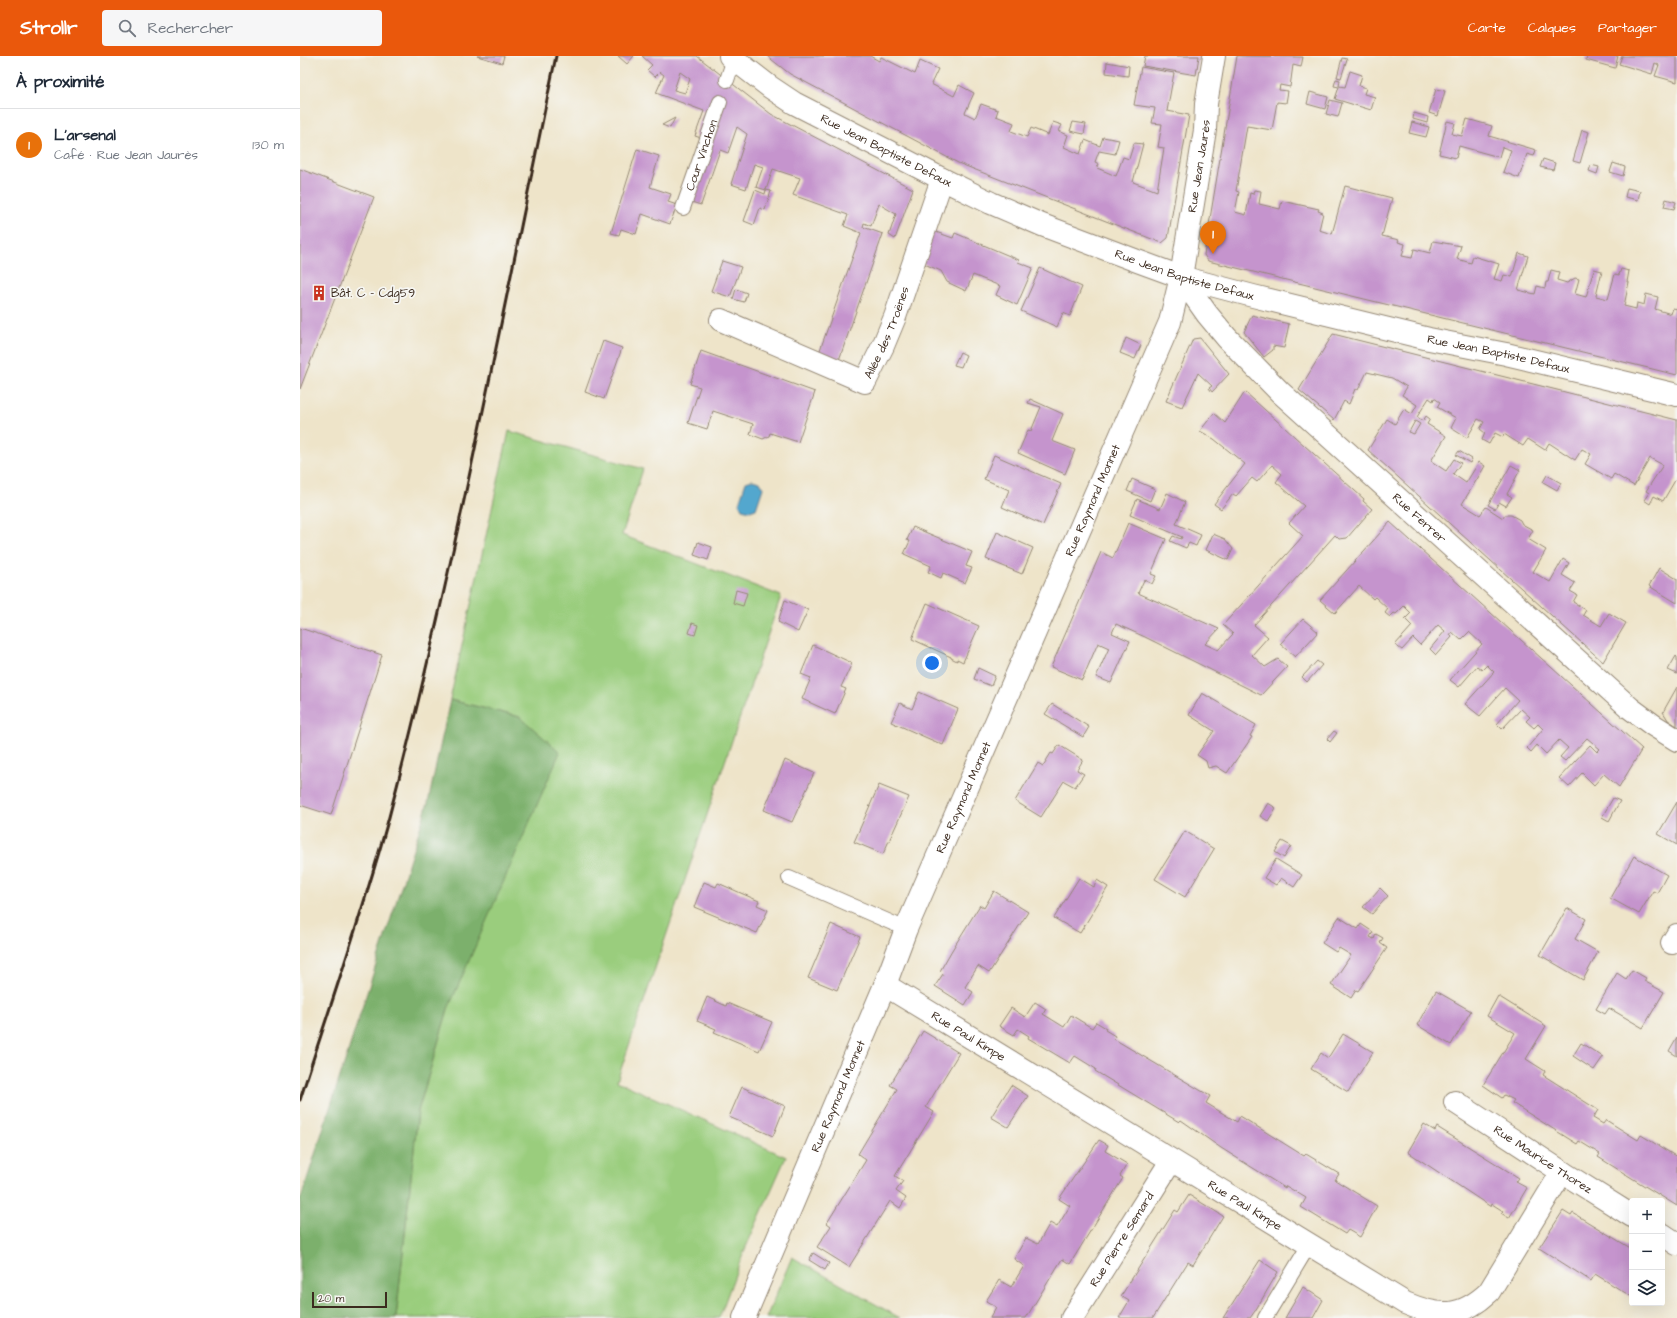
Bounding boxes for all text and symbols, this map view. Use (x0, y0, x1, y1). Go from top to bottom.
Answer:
search box (102, 10, 382, 46)
text: Strollr (20, 15, 78, 42)
icon: search (116, 17, 138, 39)
text: Rechercher (148, 18, 233, 39)
text: Carte (1468, 18, 1506, 38)
text: Calques (1528, 18, 1576, 38)
text: Partager (1598, 18, 1657, 38)
text: À proximité (16, 70, 105, 94)
street label: Rue Jean Baptiste Defaux (818, 110, 955, 191)
street label: Cour Vinchon (681, 117, 722, 193)
street label: Rue Jean Jaurès (1183, 120, 1214, 214)
text: L'arsenal (54, 125, 116, 146)
text: 1 (28, 136, 30, 154)
text: 130 m (252, 136, 284, 154)
text: Café · Rue Jean Jaurès (54, 146, 198, 164)
pin: 1 (1200, 221, 1226, 254)
street label: Rue Jean Baptiste Defaux (1112, 245, 1256, 305)
building icon: Bât. C - Cdg59 (310, 284, 328, 302)
street label: Allée des Troënes (860, 284, 913, 381)
place label: Bât. C - Cdg59 (331, 285, 415, 303)
street label: Rue Jean Baptiste Defaux (1426, 330, 1572, 378)
street label: Rue Raymond Monnet (1061, 442, 1124, 559)
street label: Rue Ferrer (1389, 489, 1450, 547)
your location (922, 653, 942, 673)
street label: Rue Raymond Monnet (931, 739, 995, 856)
street label: Rue Paul Kimpe (928, 1007, 1009, 1066)
street label: Rue Raymond Monnet (807, 1037, 869, 1155)
street label: Rue Maurice Thorez (1490, 1121, 1596, 1198)
street label: Rue Paul Kimpe (1205, 1176, 1286, 1235)
street label: Rue Pierre Semard (1085, 1189, 1158, 1290)
map controls (1629, 1198, 1665, 1306)
button: + (1629, 1198, 1665, 1234)
button: − (1629, 1234, 1665, 1270)
button: layers (1629, 1270, 1665, 1306)
scale bar (312, 1290, 387, 1309)
text: 20 m (318, 1291, 344, 1306)

